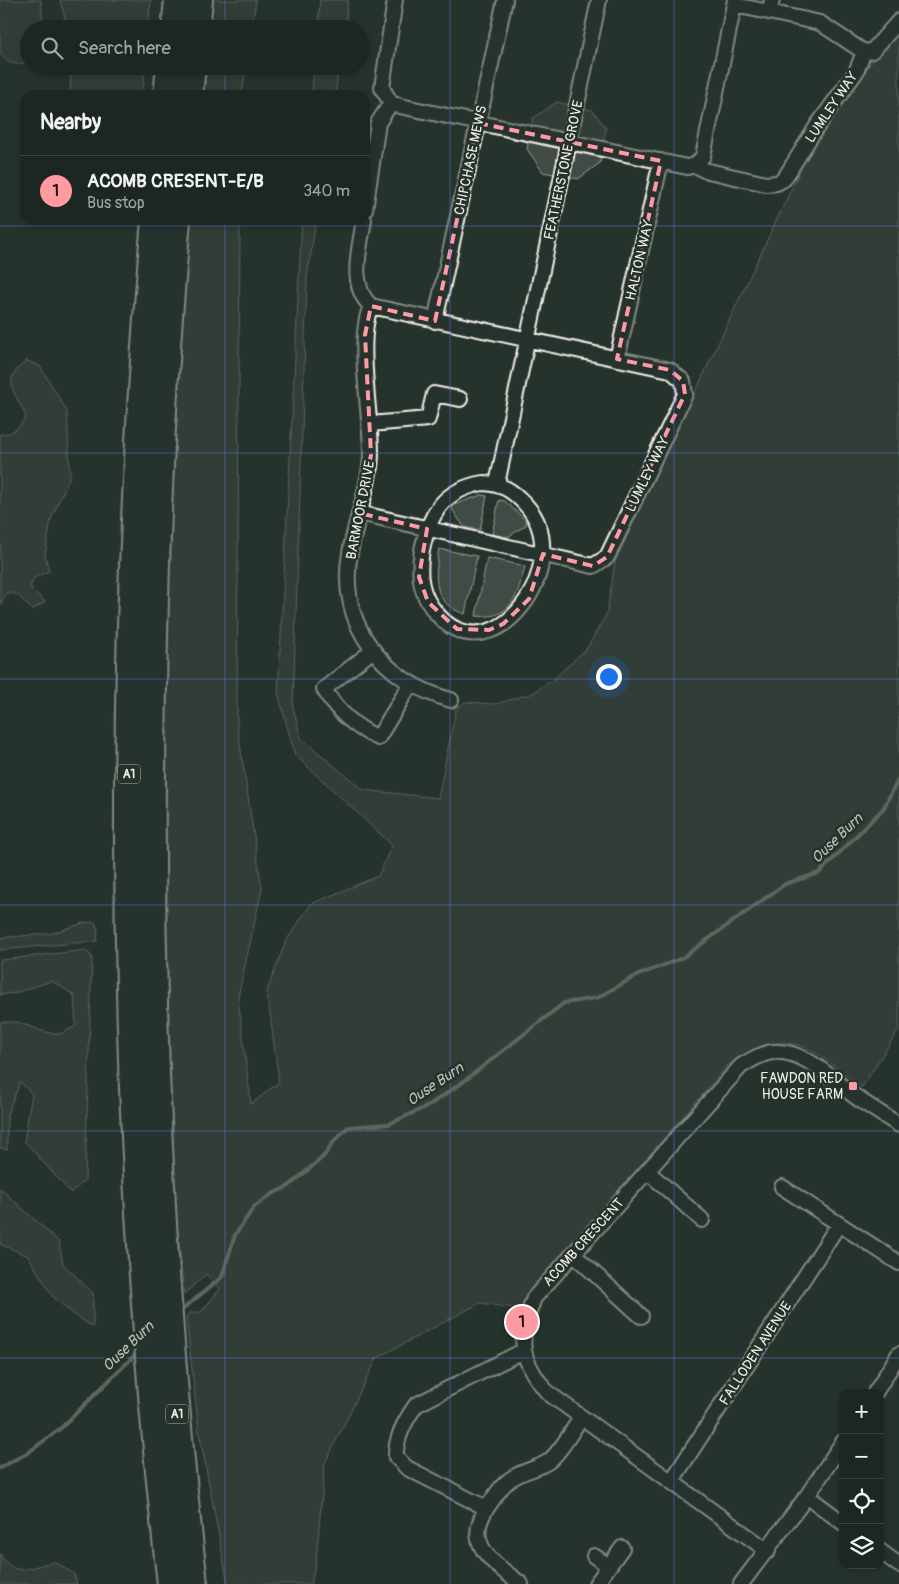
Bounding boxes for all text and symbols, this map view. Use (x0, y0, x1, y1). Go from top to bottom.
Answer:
search box (20, 20, 370, 75)
icon: search (38, 34, 66, 62)
text: Search here (78, 36, 171, 60)
street label: LUMLEY WAY (801, 69, 861, 146)
street label: FEATHERSTONE GROVE (540, 99, 587, 241)
street label: CHIPCHASE MEWS (451, 104, 490, 217)
text: Nearby (40, 109, 101, 136)
text: ACOMB CRESENT-E/B (87, 169, 264, 193)
text: 1 (53, 181, 59, 201)
text: 340 m (303, 181, 350, 201)
text: Bus stop (87, 193, 145, 213)
street label: HALTON WAY (622, 218, 657, 302)
street label: LUMLEY WAY (622, 434, 673, 515)
street label: BARMOOR DRIVE (343, 459, 378, 561)
your location (596, 664, 622, 690)
road number: A1 (118, 764, 140, 784)
water label: Ouse Burn (808, 808, 868, 868)
water label: Ouse Burn (403, 1058, 468, 1110)
place label: FAWDON RED HOUSE FARM (760, 1070, 843, 1103)
marker: FAWDON RED HOUSE FARM (847, 1080, 859, 1092)
street label: ACOMB CRESCENT (539, 1195, 628, 1290)
street label: FALLODEN AVENUE (716, 1298, 795, 1408)
pin: 1 (506, 1303, 538, 1341)
water label: Ouse Burn (99, 1316, 159, 1376)
map controls (839, 1389, 884, 1569)
button: + (839, 1389, 884, 1434)
road number: A1 (166, 1405, 188, 1424)
button: − (839, 1434, 884, 1479)
button: locate (839, 1479, 884, 1524)
button: layers (839, 1524, 884, 1569)

